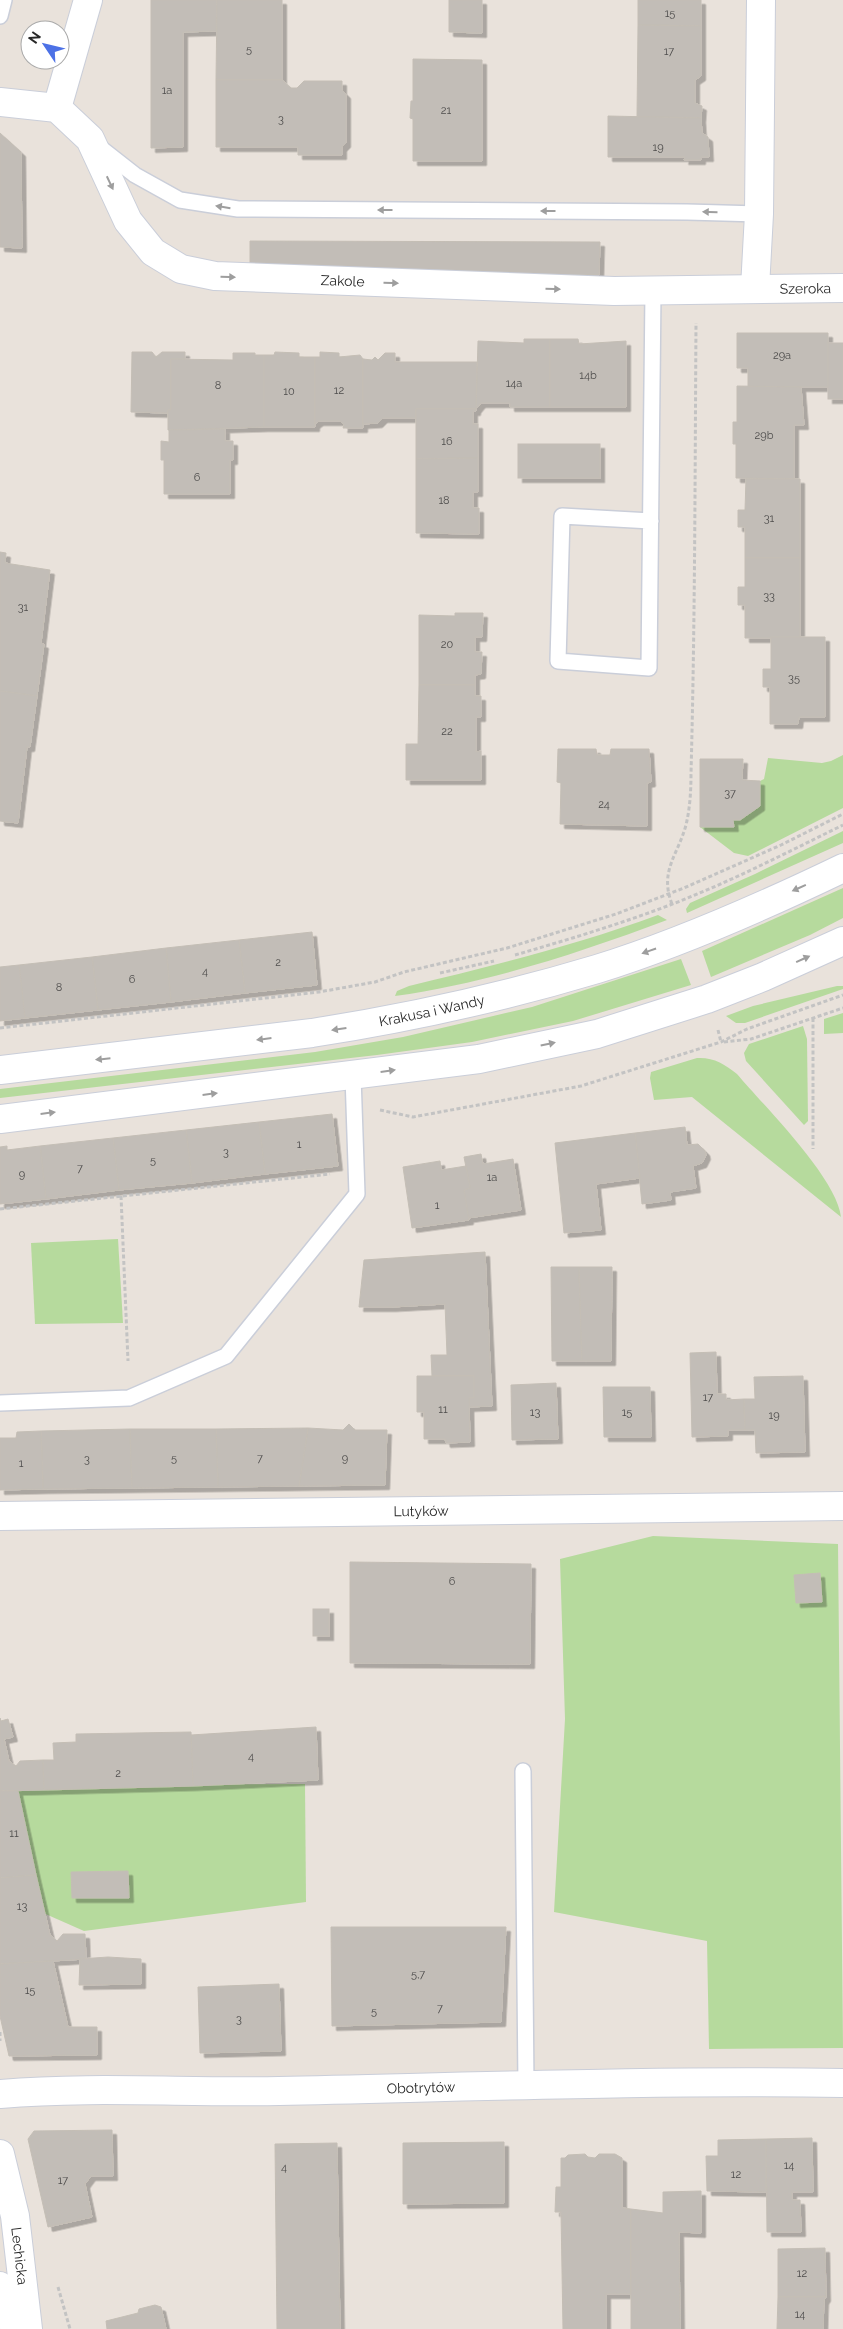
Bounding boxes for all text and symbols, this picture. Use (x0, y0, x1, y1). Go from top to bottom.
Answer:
house number: 15 (665, 7, 675, 20)
north arrow (20, 20, 70, 70)
text: N (25, 29, 44, 47)
house number: 5 (246, 43, 252, 56)
house number: 17 (664, 45, 674, 58)
house number: 1a (162, 84, 172, 97)
house number: 21 (441, 104, 452, 117)
house number: 3 (278, 113, 284, 126)
house number: 19 (652, 141, 664, 154)
one-way arrow (107, 176, 115, 190)
one-way arrow (214, 202, 230, 210)
one-way arrow (377, 206, 393, 214)
one-way arrow (539, 207, 555, 215)
one-way arrow (702, 208, 718, 216)
street label: Zakole (320, 272, 365, 290)
one-way arrow (221, 273, 237, 281)
one-way arrow (383, 279, 399, 287)
street label: Szeroka (780, 280, 831, 297)
one-way arrow (545, 285, 561, 293)
house number: 29a (773, 349, 791, 362)
house number: 14b (579, 369, 597, 382)
house number: 14a (506, 377, 522, 390)
house number: 8 (215, 379, 221, 392)
house number: 12 (334, 384, 344, 397)
house number: 10 (283, 385, 295, 398)
house number: 29b (755, 429, 774, 442)
house number: 16 (441, 435, 453, 448)
house number: 6 (194, 471, 201, 484)
house number: 18 (438, 494, 450, 507)
house number: 31 (764, 512, 775, 525)
house number: 33 (763, 590, 775, 603)
house number: 31 (18, 601, 29, 614)
house number: 20 (441, 638, 453, 651)
house number: 35 (788, 672, 800, 685)
house number: 22 (441, 725, 453, 738)
house number: 37 (724, 787, 736, 800)
house number: 24 (598, 798, 610, 811)
one-way arrow (792, 885, 806, 893)
one-way arrow (641, 948, 656, 955)
one-way arrow (796, 955, 810, 963)
house number: 2 (275, 956, 281, 969)
house number: 4 (202, 965, 208, 978)
house number: 6 (129, 973, 136, 986)
house number: 8 (56, 981, 62, 994)
street label: Krakusa i Wandy (378, 991, 487, 1029)
one-way arrow (331, 1025, 347, 1033)
one-way arrow (256, 1035, 272, 1043)
one-way arrow (541, 1040, 557, 1048)
one-way arrow (94, 1055, 110, 1063)
one-way arrow (381, 1067, 397, 1075)
one-way arrow (202, 1089, 218, 1097)
one-way arrow (41, 1109, 57, 1117)
house number: 1 (297, 1138, 302, 1151)
house number: 3 (223, 1146, 229, 1159)
house number: 5 (150, 1154, 156, 1167)
house number: 7 (77, 1162, 83, 1175)
house number: 9 (19, 1168, 25, 1181)
house number: 1a (487, 1171, 497, 1184)
house number: 1 (435, 1199, 440, 1212)
house number: 17 (703, 1391, 713, 1404)
house number: 11 (438, 1403, 448, 1416)
house number: 13 (530, 1406, 540, 1419)
house number: 15 (622, 1406, 632, 1419)
house number: 19 (768, 1409, 780, 1422)
house number: 5 (171, 1452, 177, 1465)
house number: 7 (257, 1452, 263, 1465)
house number: 9 (342, 1452, 348, 1465)
house number: 3 (84, 1453, 90, 1466)
house number: 1 (19, 1457, 24, 1470)
street label: Lutyków (393, 1503, 449, 1519)
house number: 6 (449, 1575, 456, 1588)
house number: 4 (248, 1750, 254, 1763)
house number: 2 (115, 1767, 121, 1780)
house number: 11 (9, 1827, 19, 1840)
house number: 13 (17, 1900, 27, 1913)
house number: 5,7 (411, 1968, 425, 1981)
house number: 15 (25, 1984, 35, 1997)
house number: 7 (437, 2002, 443, 2015)
house number: 5 (371, 2005, 377, 2018)
house number: 3 (236, 2013, 242, 2026)
street label: Obotrytów (386, 2079, 456, 2096)
house number: 14 (784, 2159, 794, 2172)
house number: 4 (281, 2161, 287, 2174)
house number: 12 (731, 2168, 741, 2181)
house number: 17 (58, 2174, 68, 2187)
street label: Lechicka (8, 2226, 31, 2286)
house number: 12 (797, 2267, 807, 2280)
house number: 14 (795, 2308, 805, 2321)

